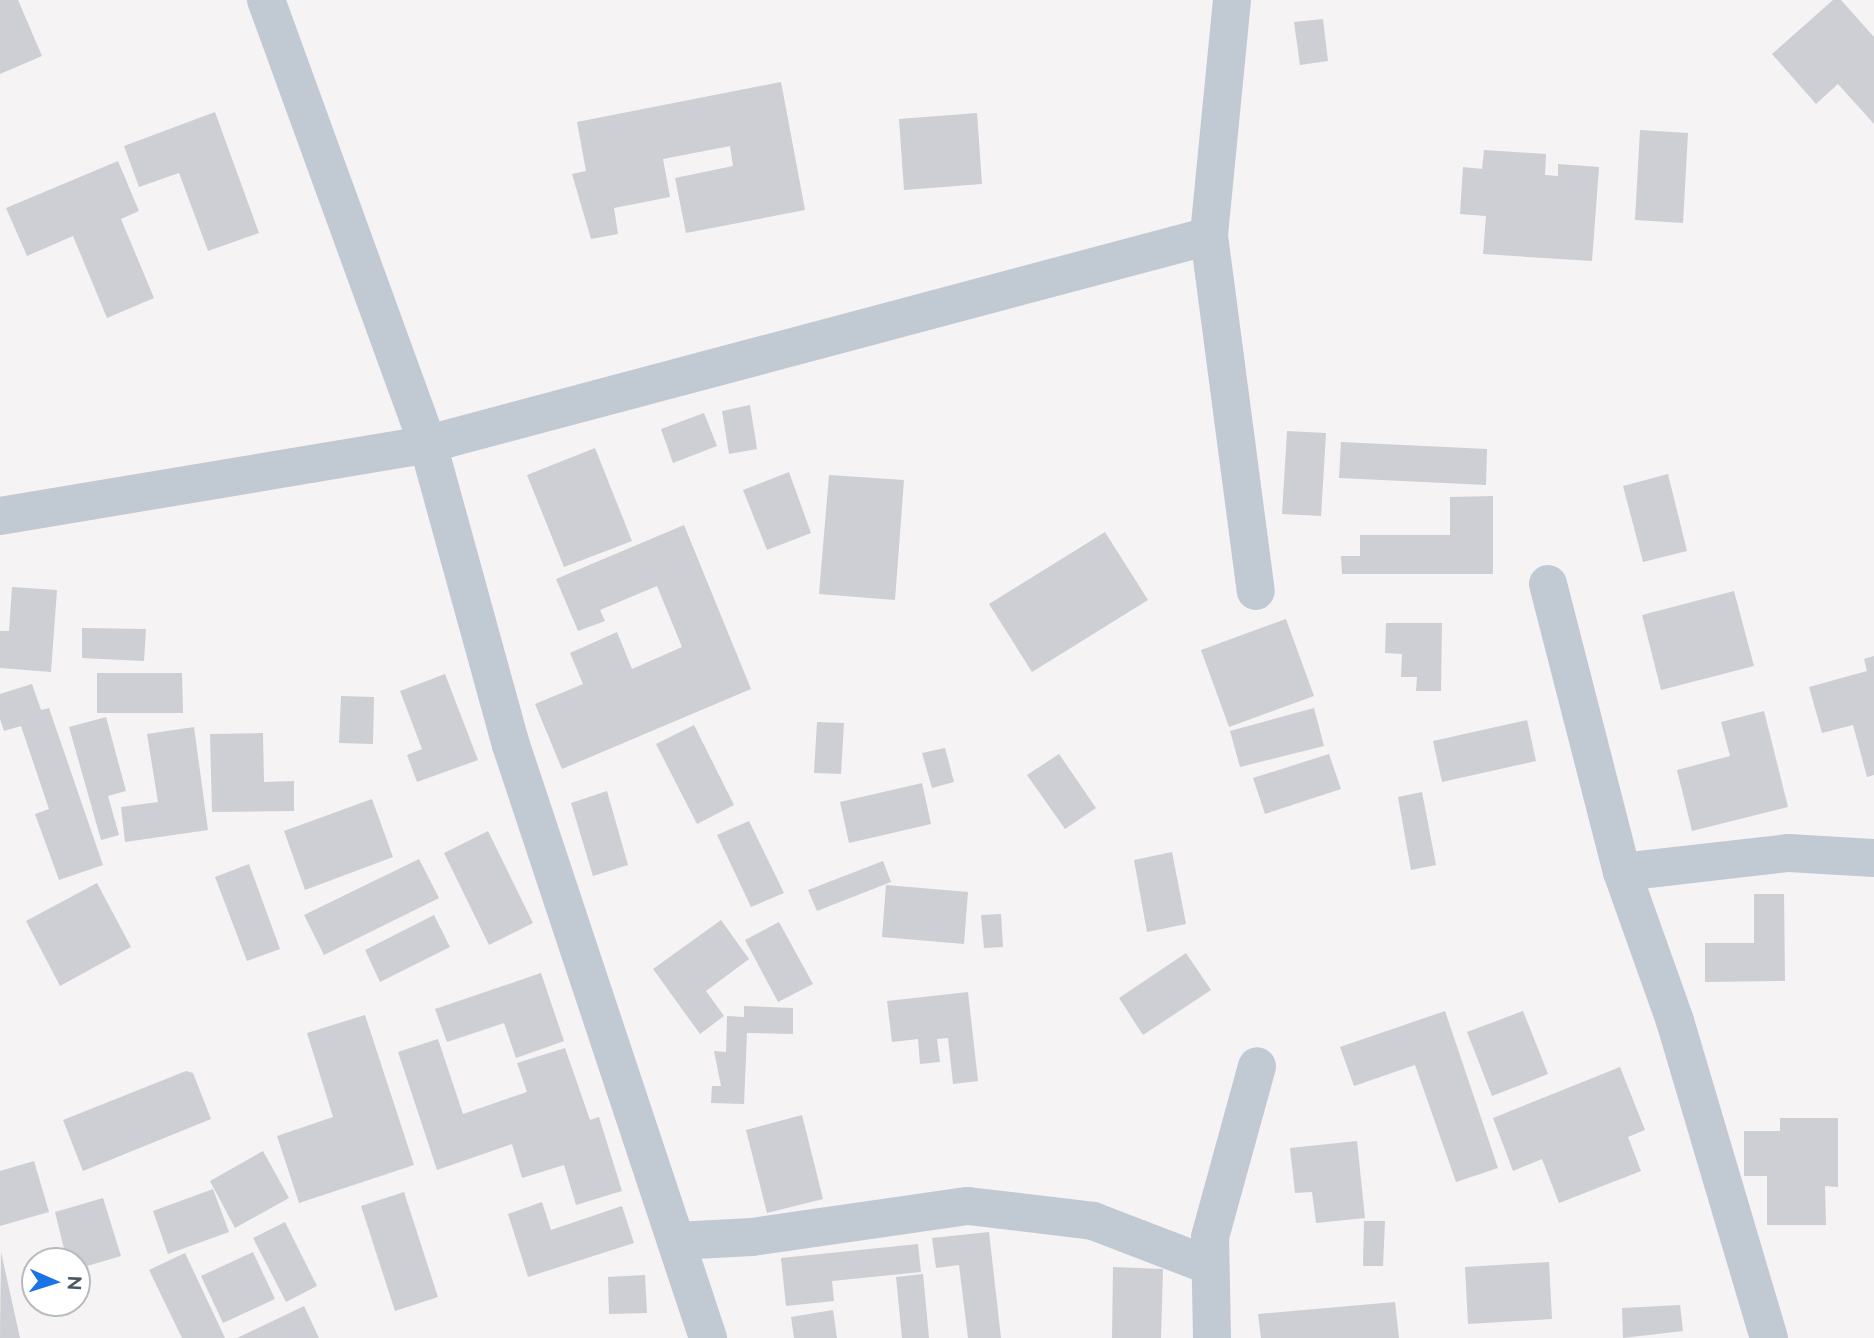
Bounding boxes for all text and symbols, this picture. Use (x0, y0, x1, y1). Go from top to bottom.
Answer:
north arrow (21, 1247, 91, 1317)
text: N (64, 1275, 86, 1291)

